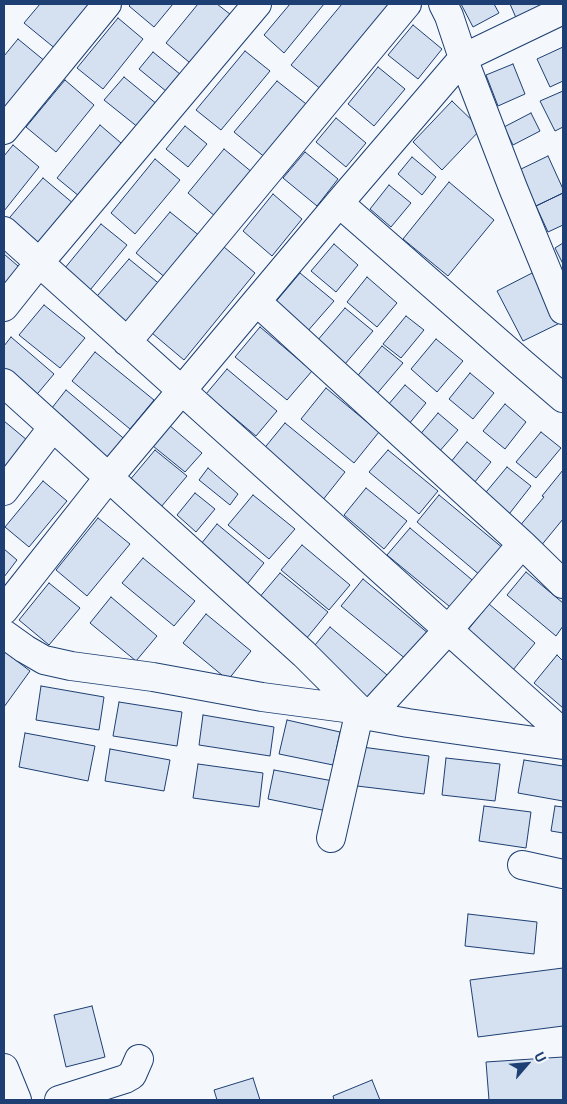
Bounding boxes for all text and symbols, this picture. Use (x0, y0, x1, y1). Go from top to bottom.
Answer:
north arrow (502, 1039, 552, 1089)
text: U (531, 1049, 550, 1065)

